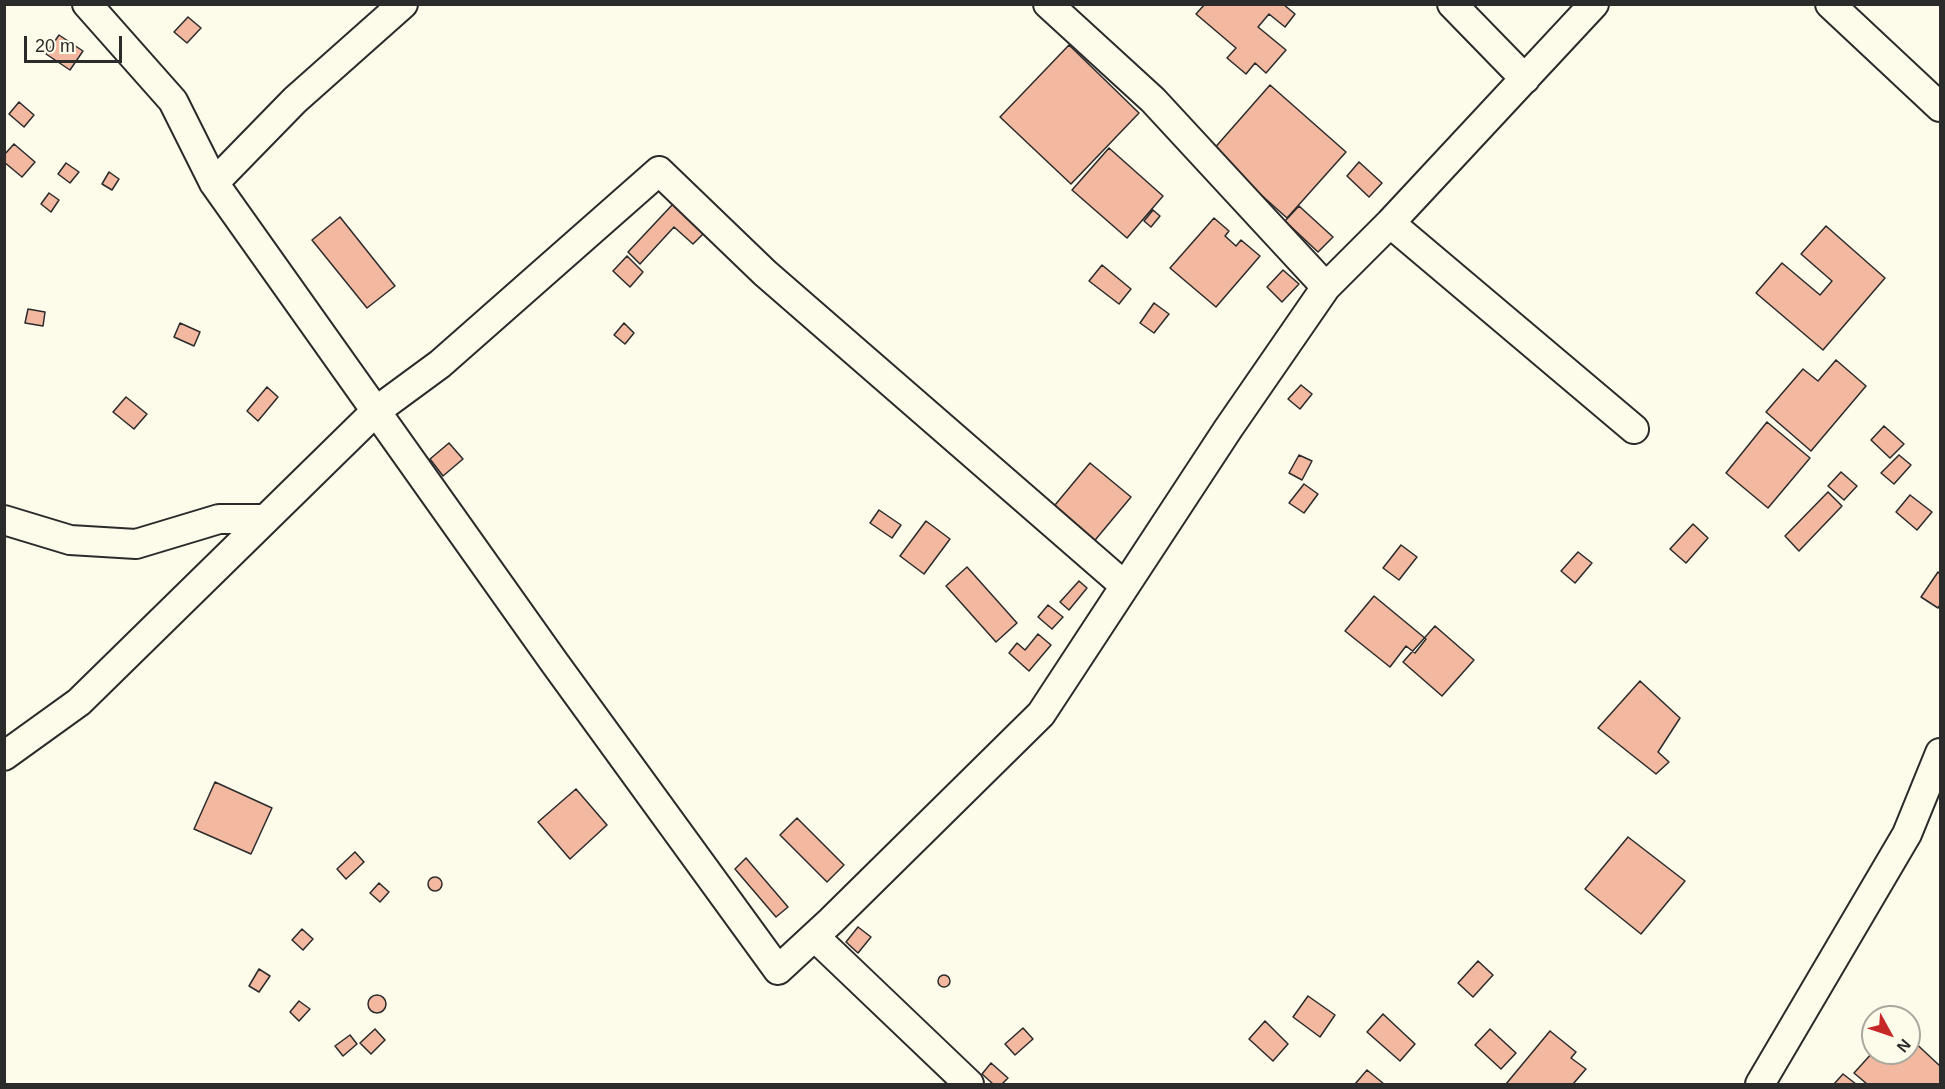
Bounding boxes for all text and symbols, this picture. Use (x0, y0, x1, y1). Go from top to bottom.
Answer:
scale bar (27, 24, 124, 62)
text: 20 m (35, 36, 75, 56)
north arrow (1861, 1005, 1921, 1065)
text: N (1893, 1036, 1914, 1055)

